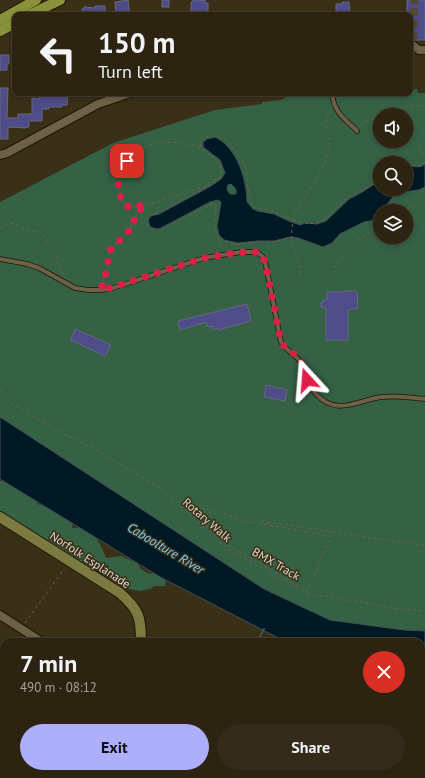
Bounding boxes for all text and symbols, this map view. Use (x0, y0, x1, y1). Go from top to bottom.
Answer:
text: 150 m (98, 24, 175, 61)
icon: left (32, 28, 84, 80)
text: Turn left (98, 60, 163, 83)
map controls (373, 108, 413, 244)
button: sound (373, 108, 413, 148)
pin (110, 144, 144, 178)
icon: arrive (116, 150, 138, 172)
button: search (373, 156, 413, 196)
button: layers (373, 204, 413, 244)
position arrow (286, 359, 328, 401)
street label: Rotary Walk (180, 494, 235, 545)
water label: Caboolture River (124, 519, 208, 578)
street label: Norfolk Esplanade (47, 528, 133, 591)
street label: BMX Track (250, 544, 303, 583)
text: 7 min (20, 648, 77, 679)
button: close (363, 651, 405, 693)
text: 490 m · 08:12 (20, 679, 97, 696)
button: Exit (20, 724, 209, 770)
button: Share (217, 724, 405, 770)

